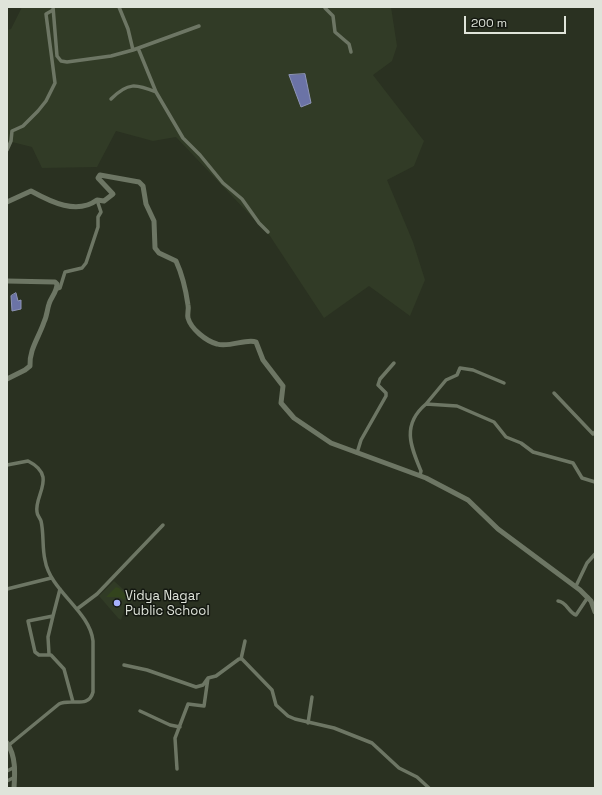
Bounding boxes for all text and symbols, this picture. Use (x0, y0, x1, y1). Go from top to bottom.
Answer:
scale bar (466, 8, 568, 34)
text: 200 m (471, 15, 507, 31)
place label: Vidya Nagar Public School (125, 588, 210, 619)
marker: Vidya Nagar Public School (112, 598, 122, 608)

